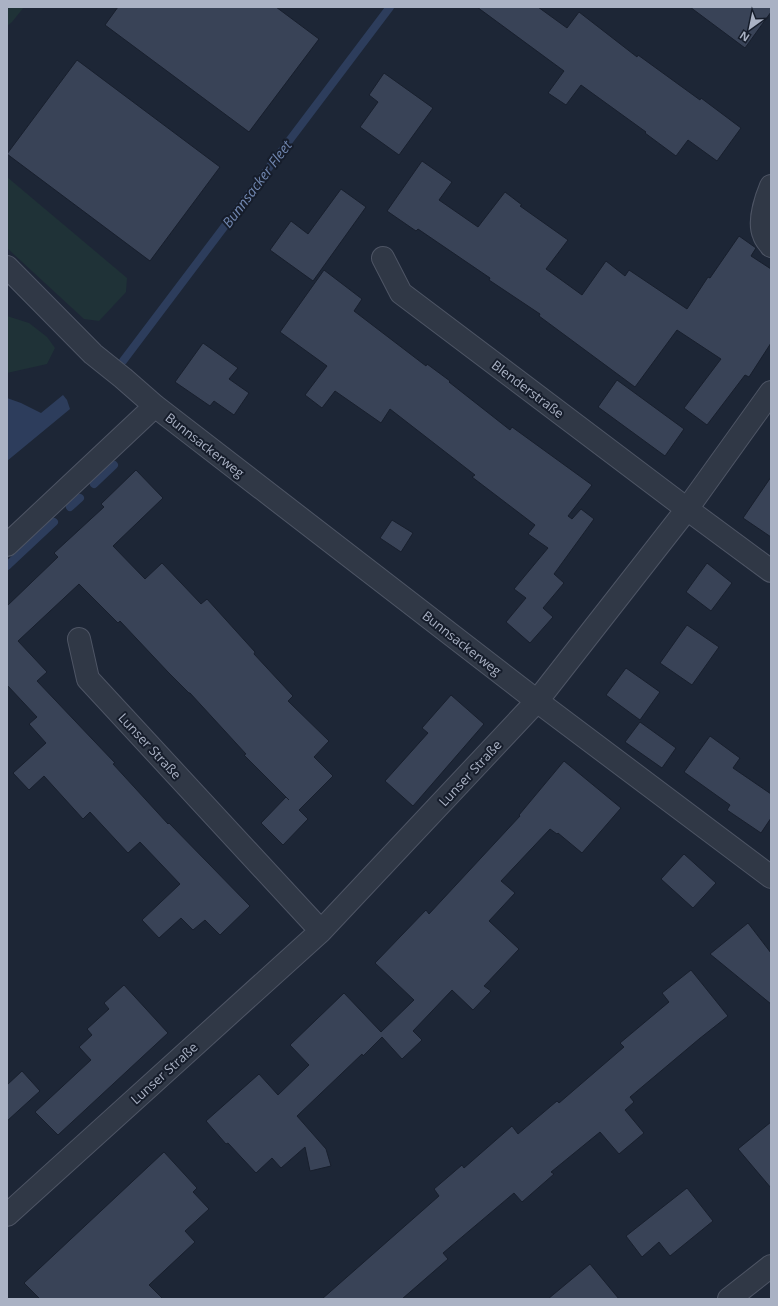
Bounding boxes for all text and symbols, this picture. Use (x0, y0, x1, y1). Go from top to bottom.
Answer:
north arrow (730, 8, 770, 48)
text: N (736, 28, 752, 46)
water label: Bunnsacker Fleet (218, 135, 297, 231)
street label: Blenderstraße (488, 356, 568, 422)
street label: Bunnsackerweg (162, 408, 248, 482)
street label: Bunnsackerweg (419, 606, 505, 680)
street label: Lunser Straße (115, 709, 185, 783)
street label: Lunser Straße (435, 736, 505, 810)
street label: Lunser Straße (127, 1038, 201, 1108)

